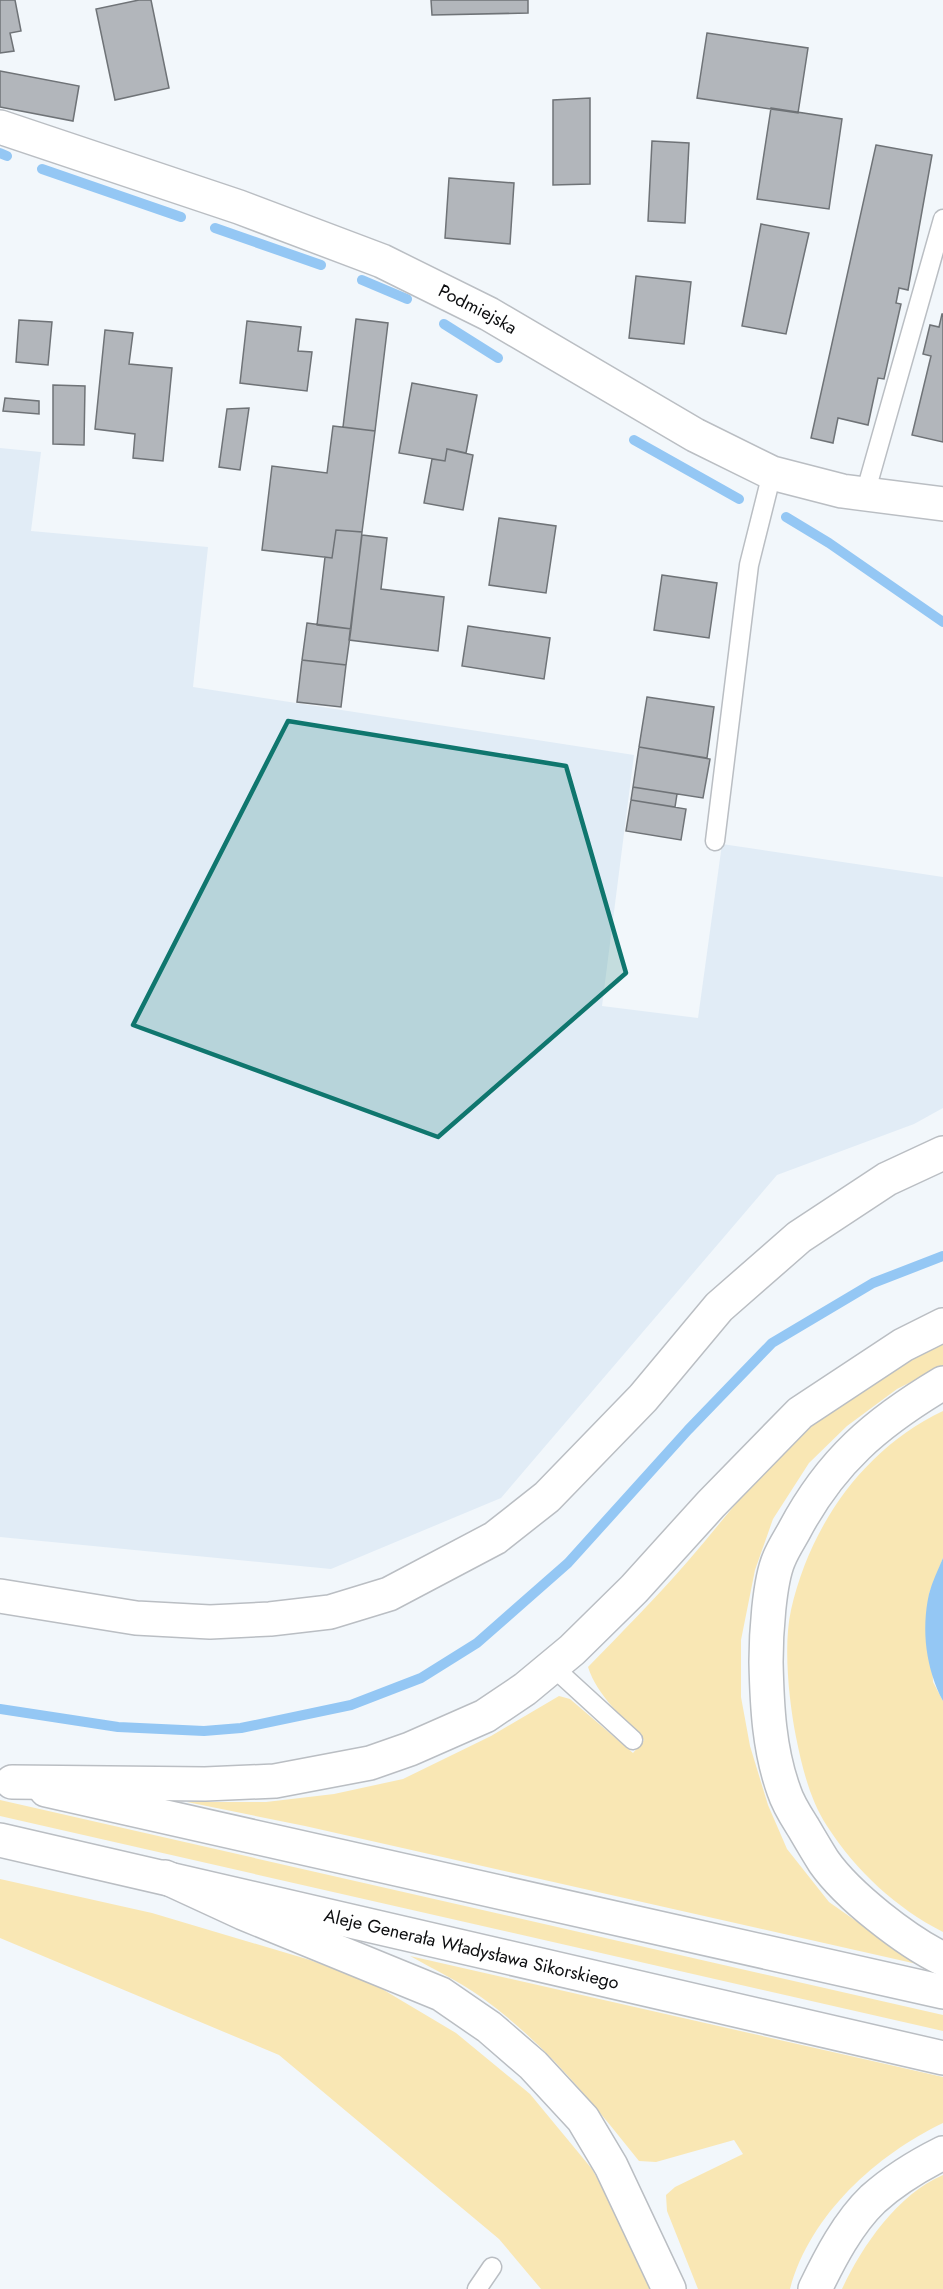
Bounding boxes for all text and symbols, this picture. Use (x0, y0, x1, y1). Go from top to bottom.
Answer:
street label: Podmiejska (434, 278, 522, 341)
street label: Aleje Generała Władysława Sikorskiego (321, 1902, 622, 1996)

